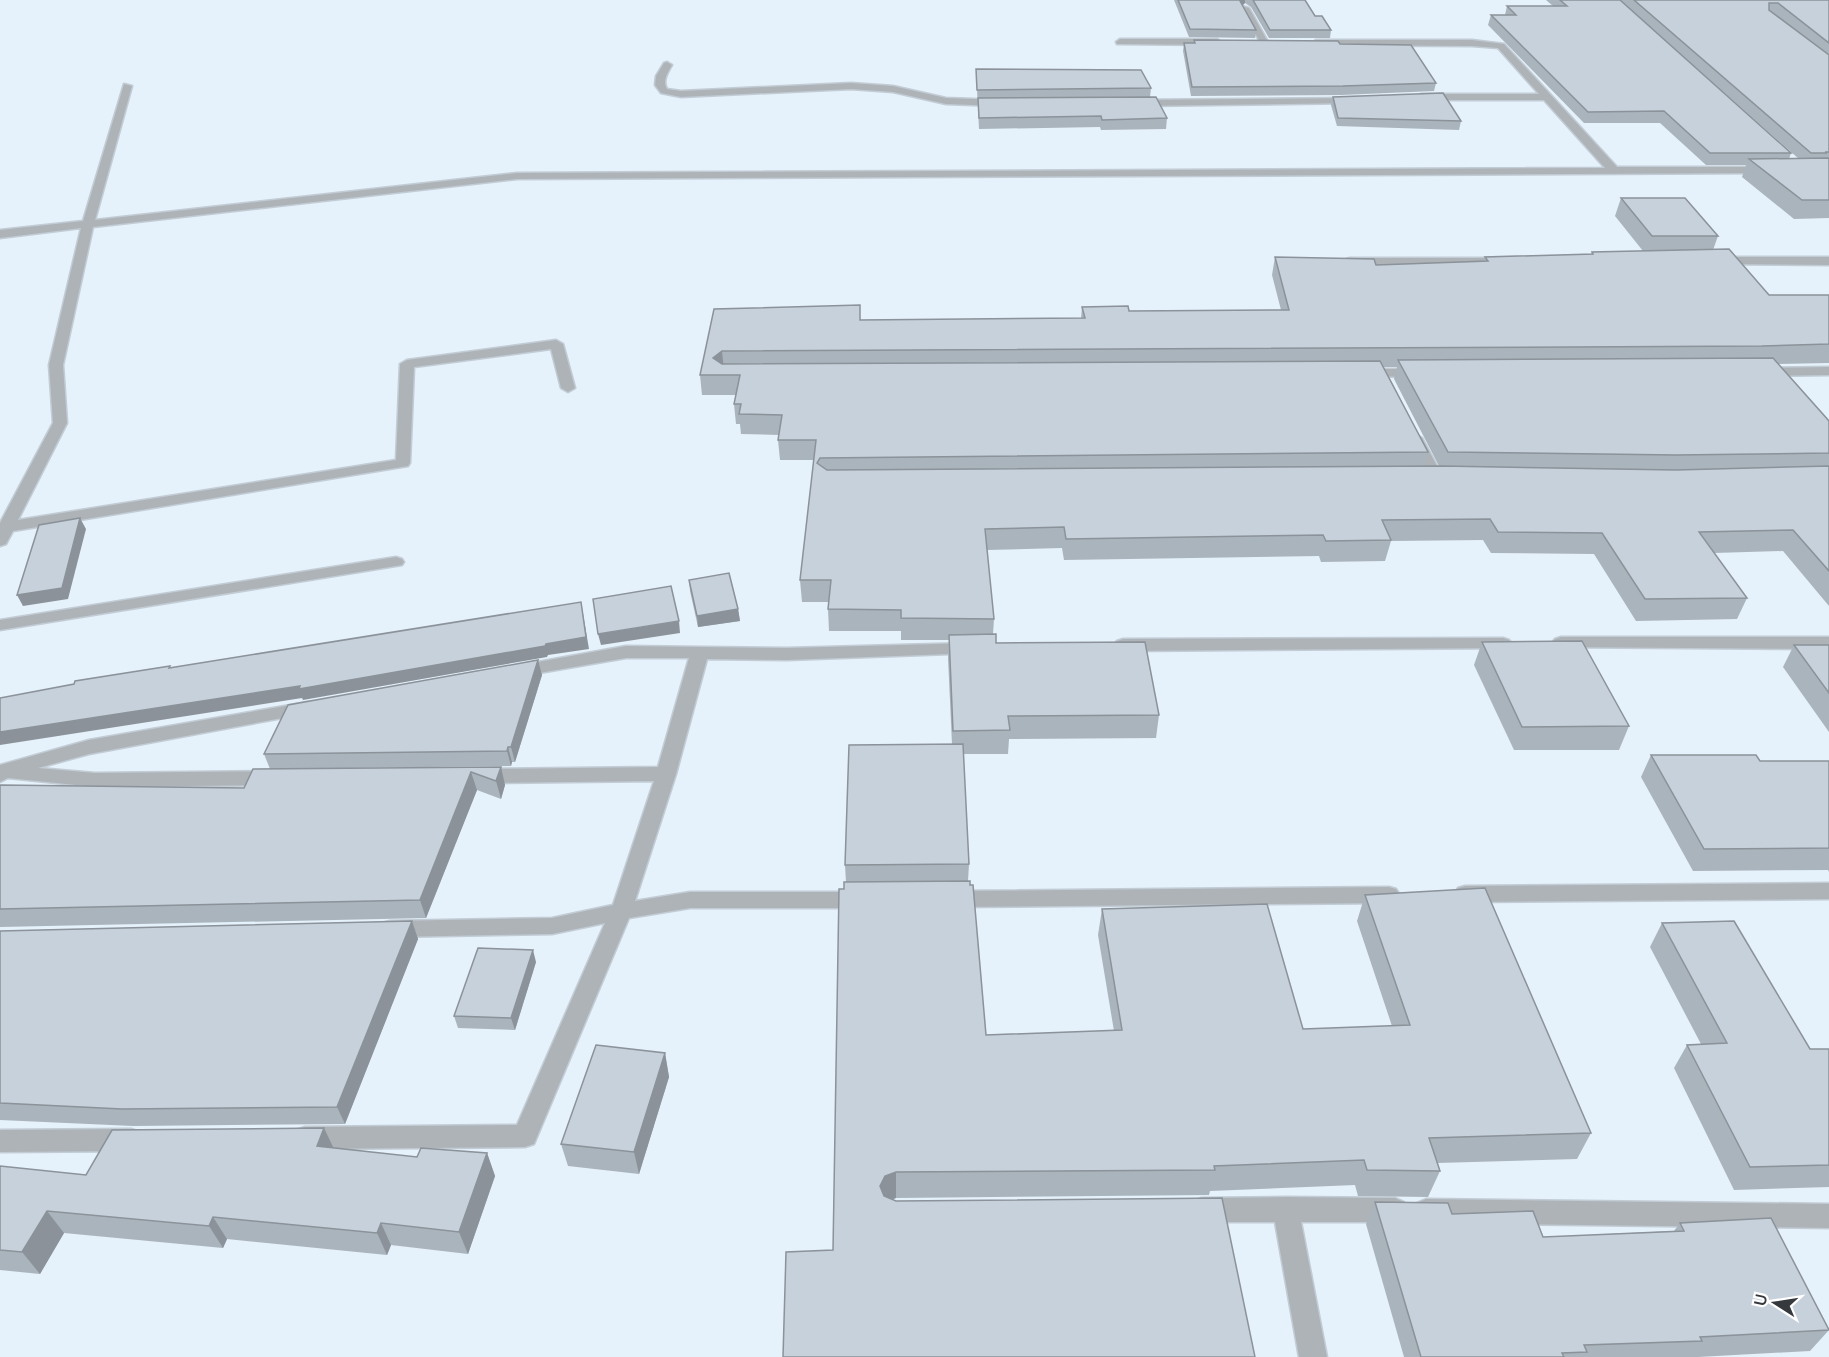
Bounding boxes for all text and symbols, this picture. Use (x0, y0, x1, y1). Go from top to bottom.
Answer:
north arrow (1745, 1273, 1805, 1333)
text: U (1748, 1292, 1772, 1308)

